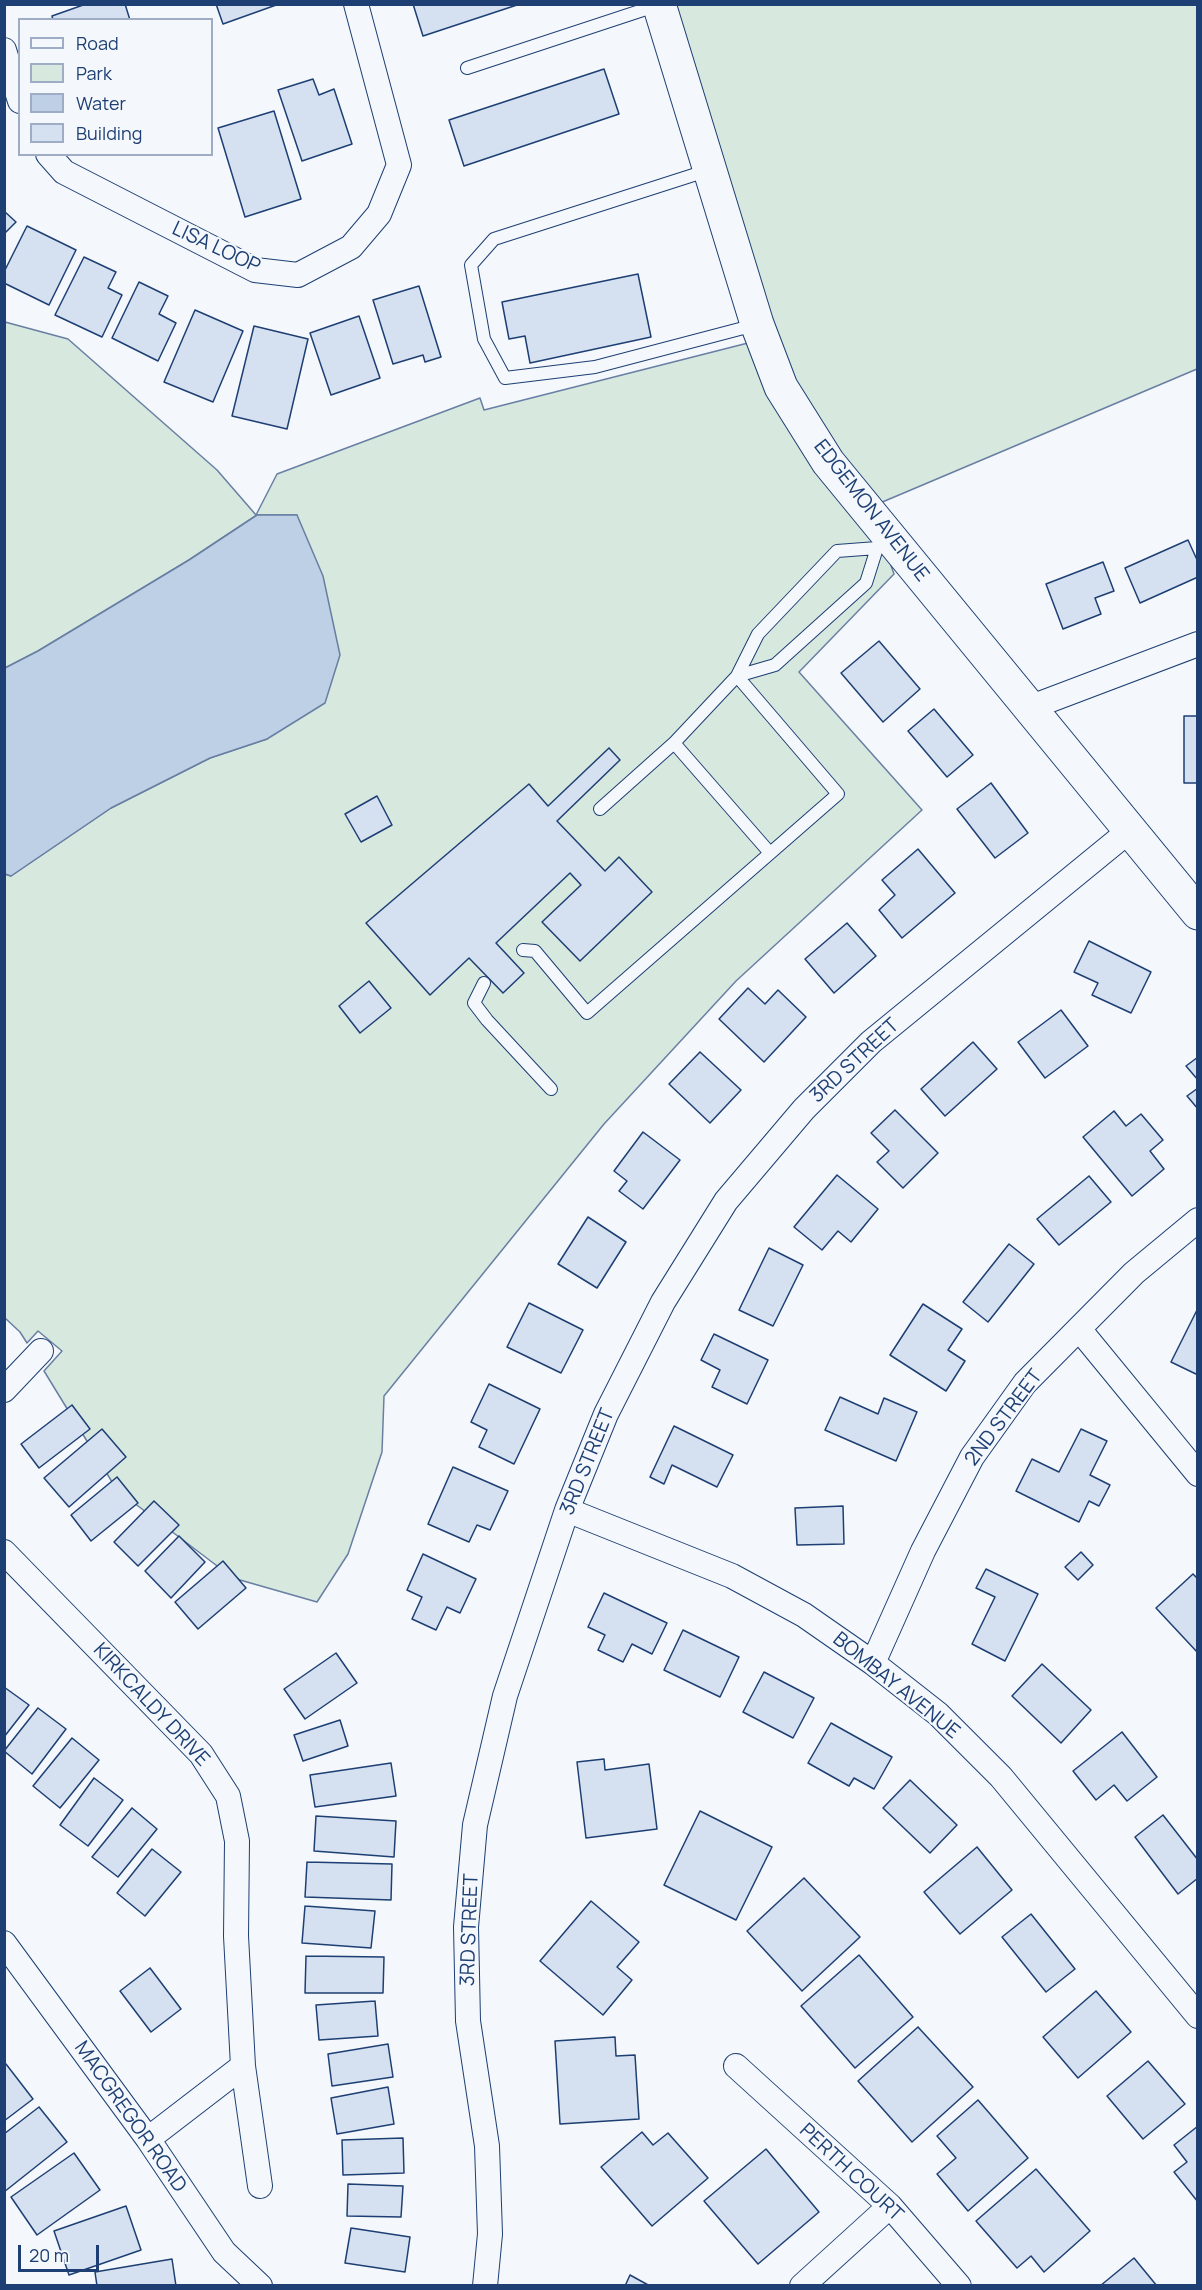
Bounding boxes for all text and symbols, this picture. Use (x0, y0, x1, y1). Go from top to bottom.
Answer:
legend (18, 18, 213, 156)
text: Road (76, 31, 119, 55)
text: Park (76, 61, 112, 85)
text: Water (76, 91, 126, 115)
text: Building (76, 121, 142, 145)
street label: LISA LOOP (168, 217, 264, 279)
street label: EDGEMON AVENUE (808, 435, 934, 587)
street label: 3RD STREET (806, 1014, 904, 1108)
street label: 2ND STREET (960, 1365, 1048, 1471)
street label: 3RD STREET (556, 1405, 620, 1519)
street label: BOMBAY AVENUE (828, 1628, 964, 1744)
street label: KIRKCALDY DRIVE (88, 1638, 214, 1772)
street label: 3RD STREET (456, 1873, 484, 1987)
street label: MACGREGOR ROAD (69, 2037, 191, 2197)
street label: PERTH COURT (794, 2119, 908, 2227)
scale bar (21, 2233, 102, 2271)
text: 20 m (29, 2243, 69, 2267)

